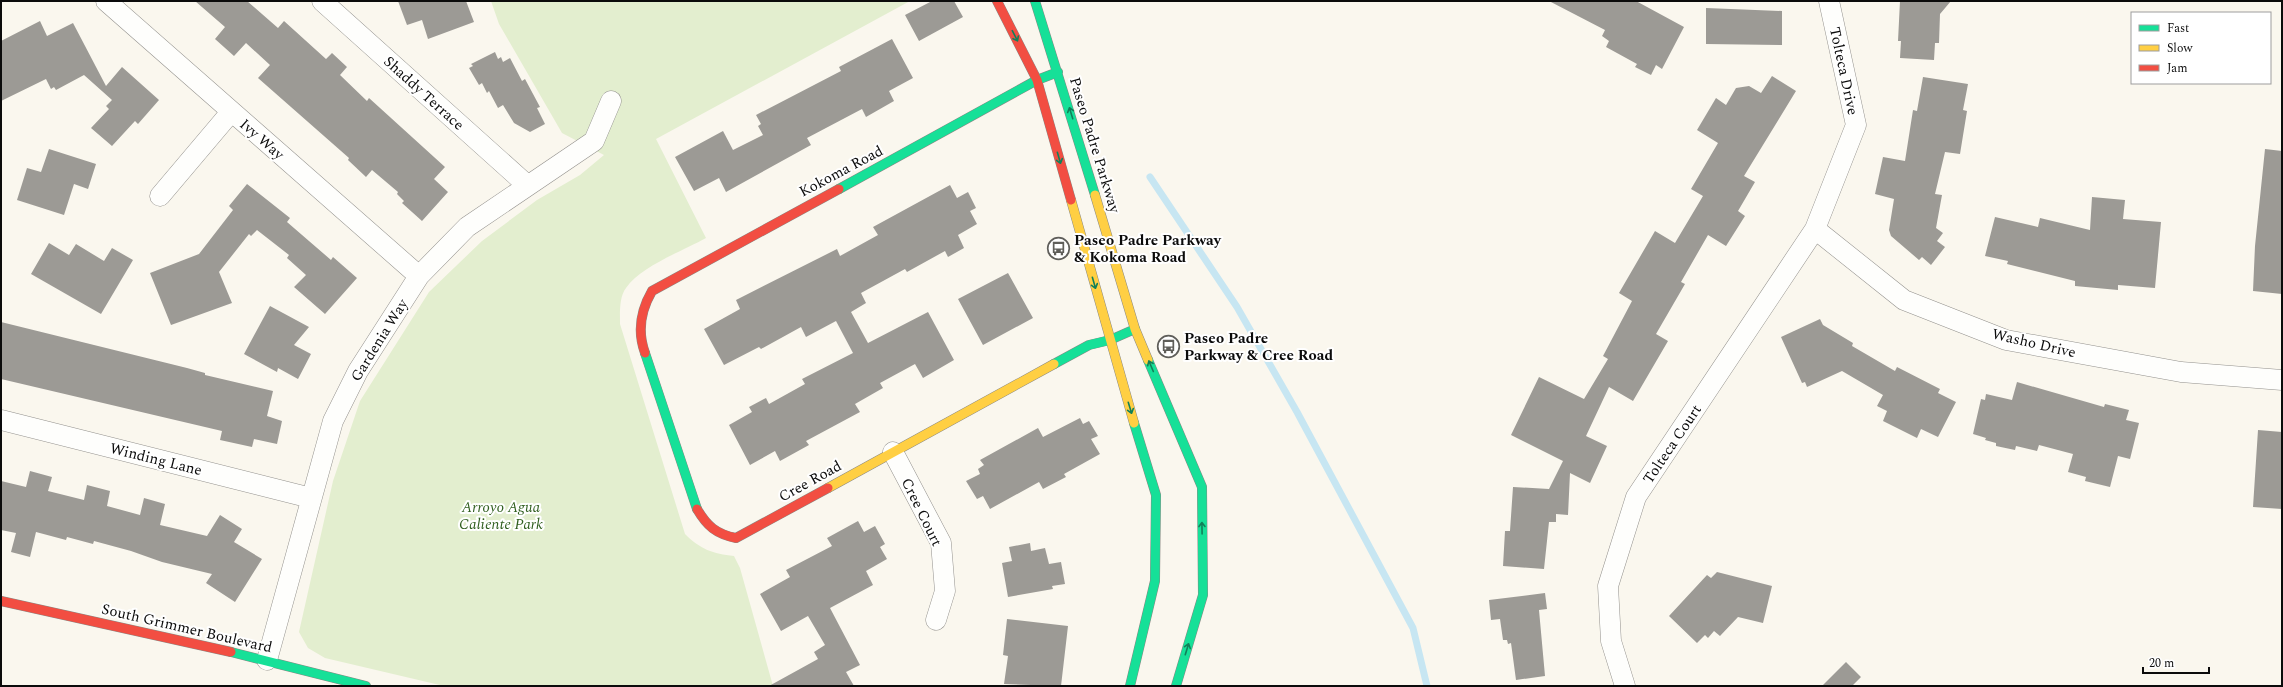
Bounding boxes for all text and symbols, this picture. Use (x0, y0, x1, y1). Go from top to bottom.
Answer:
legend (2131, 12, 2271, 84)
text: Fast (2167, 19, 2189, 38)
street label: Tolteca Drive (1823, 25, 1864, 117)
one-way arrow (1011, 30, 1019, 42)
text: Slow (2167, 39, 2193, 58)
street label: Shaddy Terrace (378, 51, 469, 136)
text: Jam (2167, 59, 2188, 78)
street label: Paseo Padre Parkway (1063, 74, 1126, 217)
one-way arrow (1067, 107, 1074, 120)
street label: Ivy Way (234, 113, 290, 166)
street label: Kokoma Road (795, 140, 887, 203)
one-way arrow (1055, 151, 1063, 164)
place label: Paseo Padre Parkway & Kokoma Road (1074, 229, 1222, 269)
bus stop icon: Paseo Padre Parkway & Kokoma Road (1046, 236, 1072, 262)
one-way arrow (1091, 276, 1098, 289)
street label: Gardenia Way (345, 294, 414, 386)
street label: Washo Drive (1990, 323, 2078, 364)
place label: Paseo Padre Parkway & Cree Road (1184, 327, 1334, 367)
bus stop icon: Paseo Padre Parkway & Cree Road (1156, 334, 1182, 360)
one-way arrow (1146, 360, 1154, 372)
street label: Tolteca Court (1637, 400, 1708, 489)
one-way arrow (1127, 401, 1134, 414)
street label: Winding Lane (107, 437, 205, 482)
street label: Cree Road (775, 455, 846, 508)
street label: Cree Court (895, 474, 948, 550)
park label: Arroyo Agua Caliente Park (459, 496, 543, 536)
one-way arrow (1198, 522, 1206, 535)
street label: South Grimmer Boulevard (99, 598, 275, 659)
one-way arrow (1184, 642, 1191, 655)
scale bar (2143, 649, 2209, 675)
text: 20 m (2149, 654, 2174, 673)

